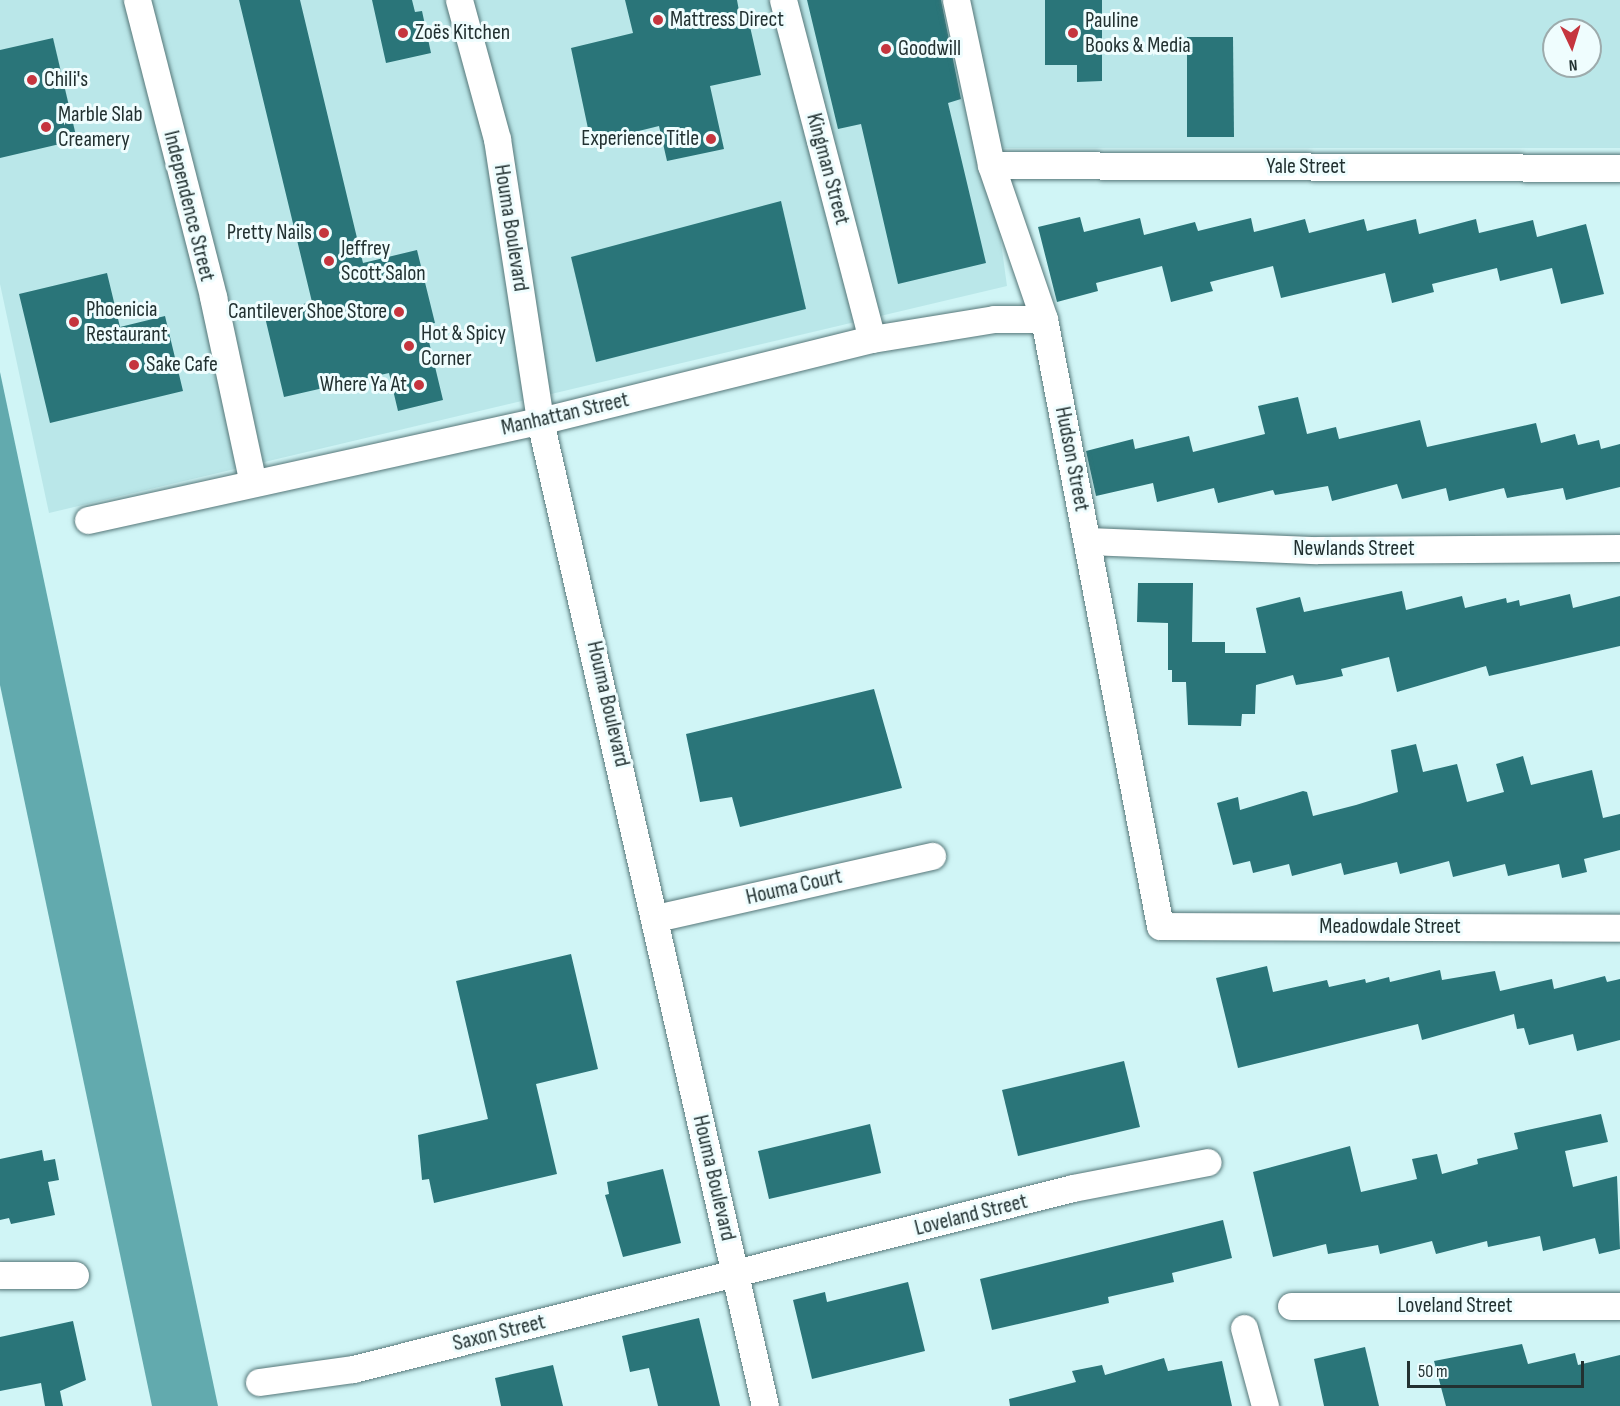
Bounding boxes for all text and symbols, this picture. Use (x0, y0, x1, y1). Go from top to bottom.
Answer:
place label: Mattress Direct (670, 7, 784, 33)
place label: Pauline Books & Media (1085, 7, 1191, 58)
marker: Mattress Direct (651, 13, 665, 27)
north arrow (1542, 18, 1602, 78)
place label: Zoës Kitchen (415, 20, 510, 46)
marker: Zoës Kitchen (396, 26, 410, 40)
marker: Pauline Books & Media (1066, 26, 1080, 40)
place label: Goodwill (898, 36, 961, 62)
marker: Goodwill (879, 42, 893, 56)
text: N (1568, 55, 1578, 74)
place label: Chili's (44, 67, 88, 93)
marker: Chili's (25, 73, 39, 87)
place label: Marble Slab Creamery (58, 101, 143, 152)
street label: Kingman Street (800, 110, 856, 228)
marker: Marble Slab Creamery (39, 120, 53, 134)
place label: Experience Title (581, 126, 699, 152)
street label: Independence Street (158, 128, 220, 284)
marker: Experience Title (704, 132, 718, 146)
street label: Yale Street (1266, 154, 1346, 180)
street label: Houma Boulevard (488, 163, 534, 293)
place label: Pretty Nails (227, 220, 312, 246)
marker: Pretty Nails (317, 226, 331, 240)
place label: Jeffrey Scott Salon (341, 235, 426, 286)
marker: Jeffrey Scott Salon (322, 254, 336, 268)
place label: Phoenicia Restaurant (86, 296, 168, 348)
place label: Cantilever Shoe Store (228, 299, 387, 325)
marker: Cantilever Shoe Store (392, 305, 406, 319)
marker: Phoenicia Restaurant (67, 315, 81, 329)
place label: Hot & Spicy Corner (421, 320, 506, 372)
marker: Hot & Spicy Corner (402, 339, 416, 353)
place label: Sake Cafe (146, 352, 218, 378)
marker: Sake Cafe (127, 358, 141, 372)
place label: Where Ya At (320, 372, 407, 398)
marker: Where Ya At (412, 378, 426, 392)
street label: Manhattan Street (499, 387, 631, 441)
street label: Hudson Street (1049, 405, 1095, 513)
street label: Newlands Street (1293, 536, 1415, 562)
street label: Houma Boulevard (581, 639, 635, 769)
street label: Houma Court (743, 863, 845, 911)
street label: Meadowdale Street (1319, 914, 1461, 940)
street label: Houma Boulevard (687, 1113, 741, 1243)
street label: Loveland Street (912, 1188, 1030, 1242)
street label: Loveland Street (1397, 1293, 1513, 1319)
street label: Saxon Street (450, 1309, 548, 1357)
scale bar (1410, 1349, 1587, 1387)
text: 50 m (1418, 1361, 1448, 1382)

